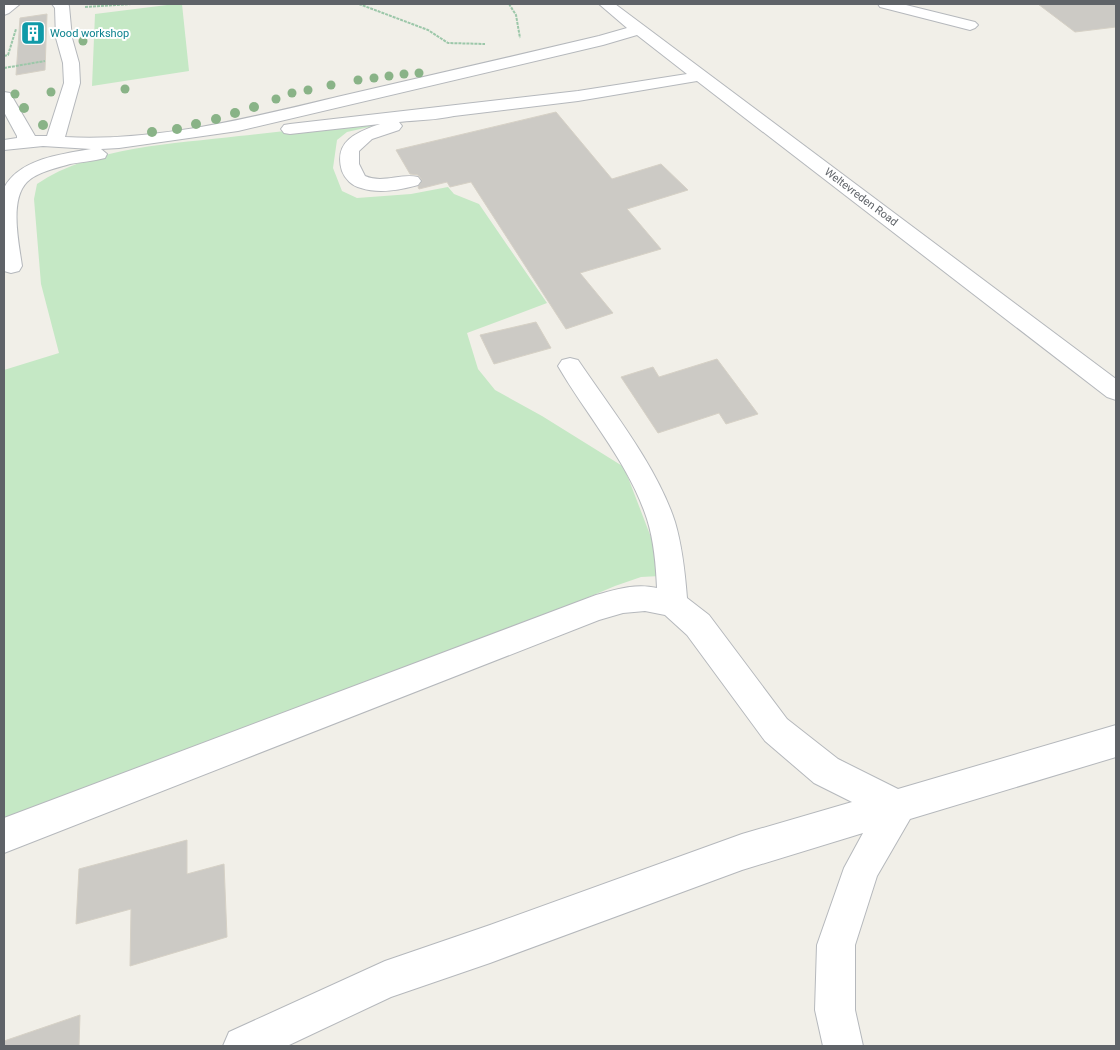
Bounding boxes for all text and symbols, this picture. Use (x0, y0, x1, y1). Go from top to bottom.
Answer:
building icon: Wood workshop (20, 20, 46, 46)
place label: Wood workshop (50, 27, 129, 40)
street label: Weltevreden Road (822, 165, 900, 229)

